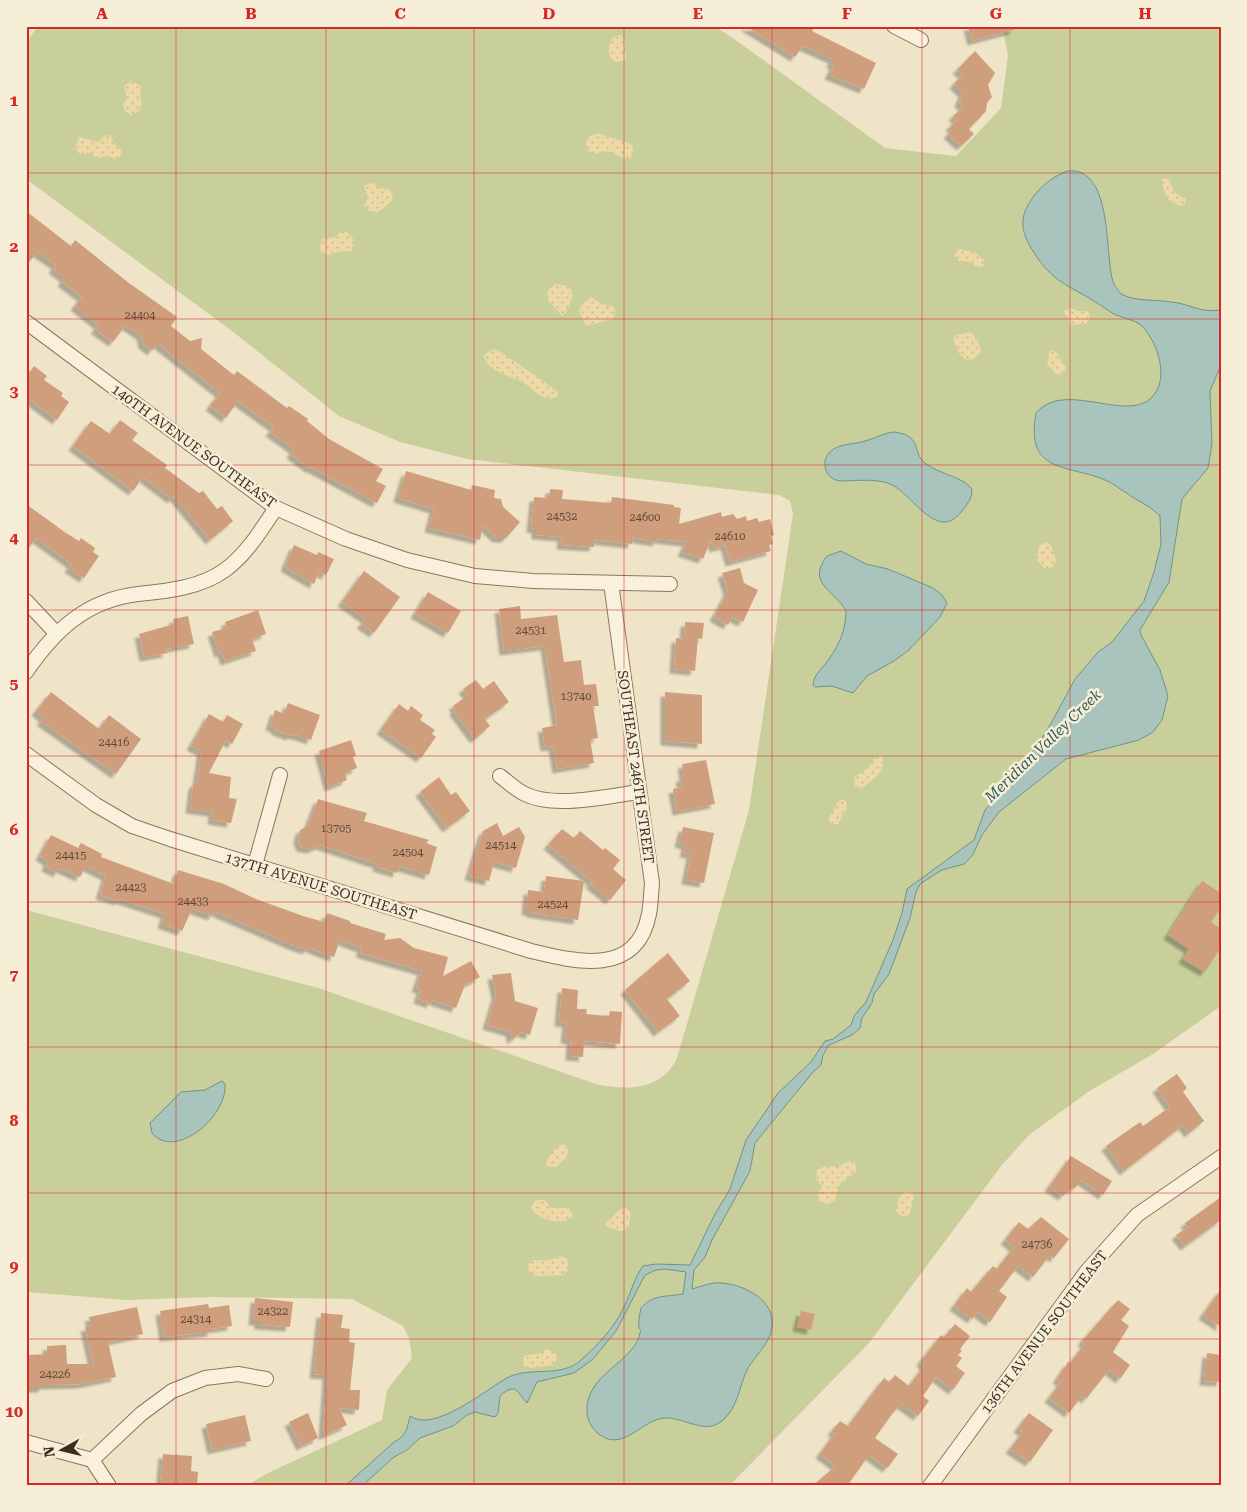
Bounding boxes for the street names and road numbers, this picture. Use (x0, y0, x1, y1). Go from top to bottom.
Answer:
street label: 140TH AVENUE SOUTHEAST (109, 381, 279, 511)
street label: SOUTHEAST 246TH STREET (614, 669, 658, 865)
street label: 137TH AVENUE SOUTHEAST (223, 849, 419, 923)
street label: 136TH AVENUE SOUTHEAST (978, 1247, 1110, 1417)

